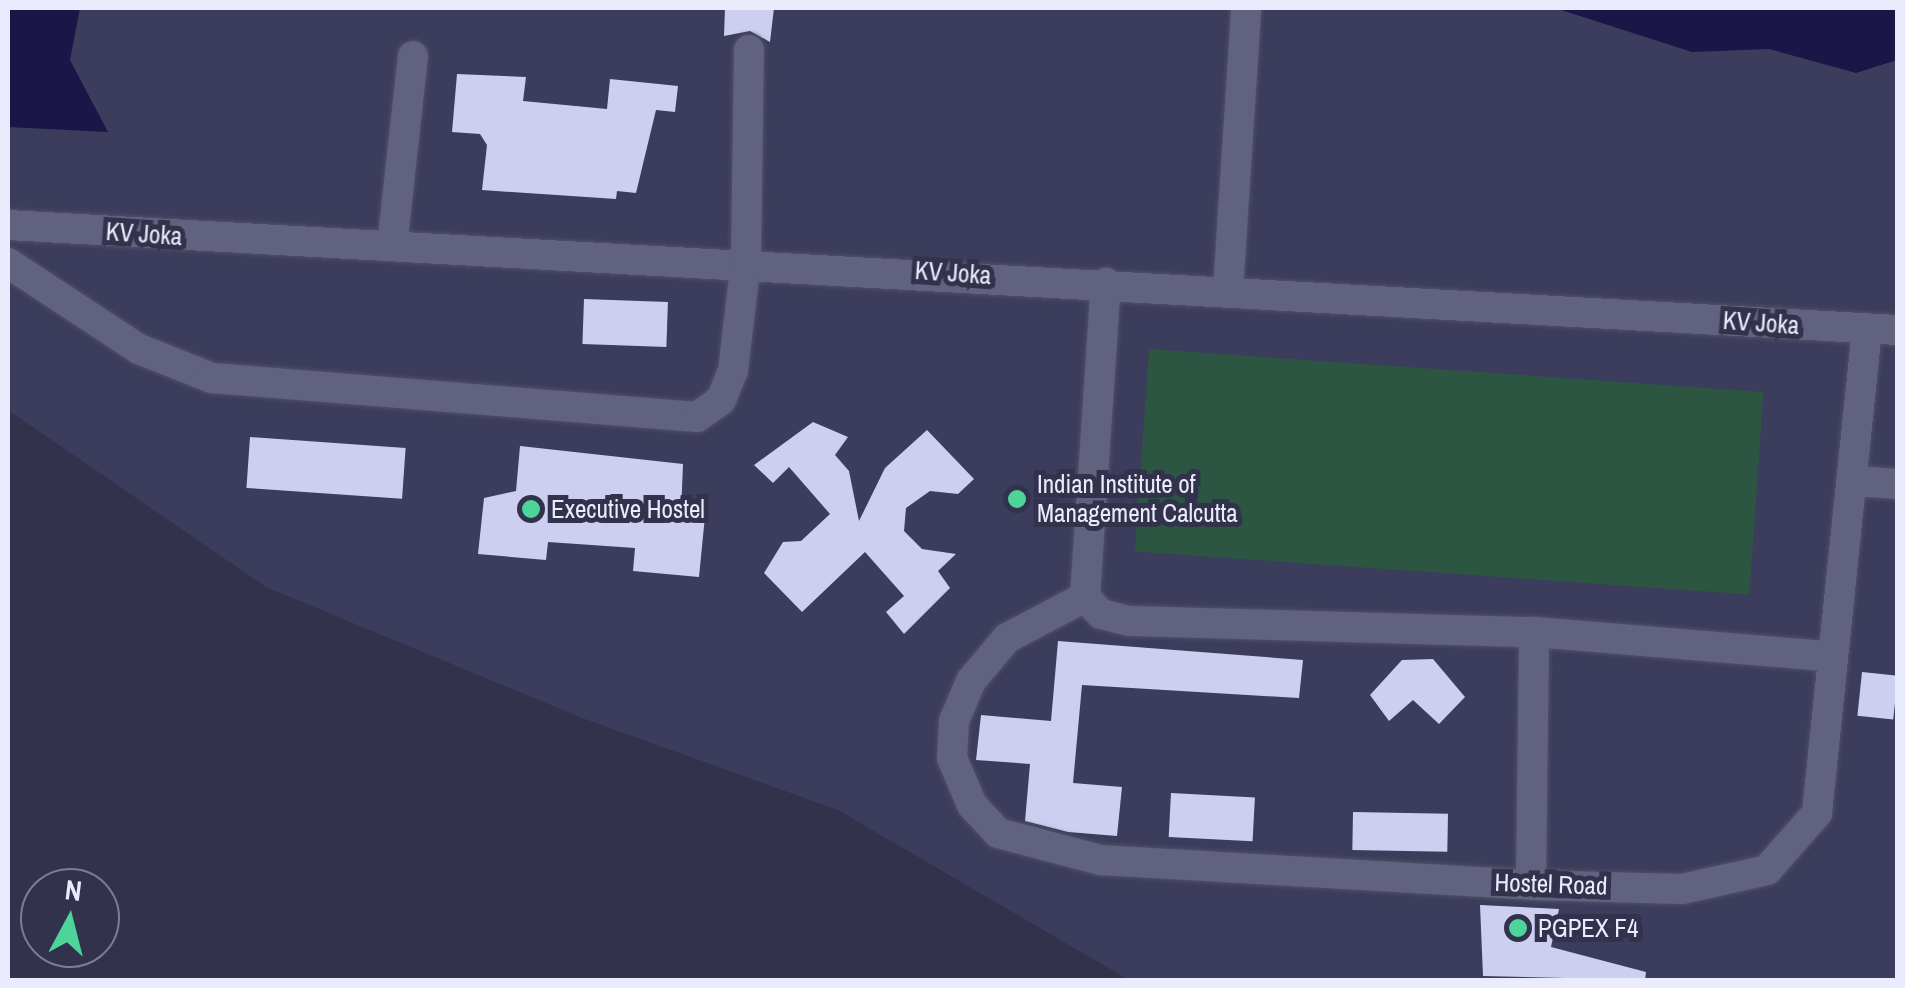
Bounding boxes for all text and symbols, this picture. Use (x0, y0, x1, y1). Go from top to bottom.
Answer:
street label: KV Joka (105, 216, 183, 252)
street label: KV Joka (914, 255, 992, 291)
street label: KV Joka (1722, 305, 1800, 341)
place label: Indian Institute of Management Calcutta (1037, 470, 1238, 529)
marker: Indian Institute of Management Calcutta (1006, 488, 1028, 510)
place label: Executive Hostel (551, 494, 705, 524)
marker: Executive Hostel (520, 498, 542, 520)
street label: Hostel Road (1494, 867, 1608, 901)
north arrow (20, 868, 120, 968)
text: N (63, 870, 84, 910)
place label: PGPEX F4 (1538, 913, 1638, 943)
marker: PGPEX F4 (1507, 917, 1529, 939)

